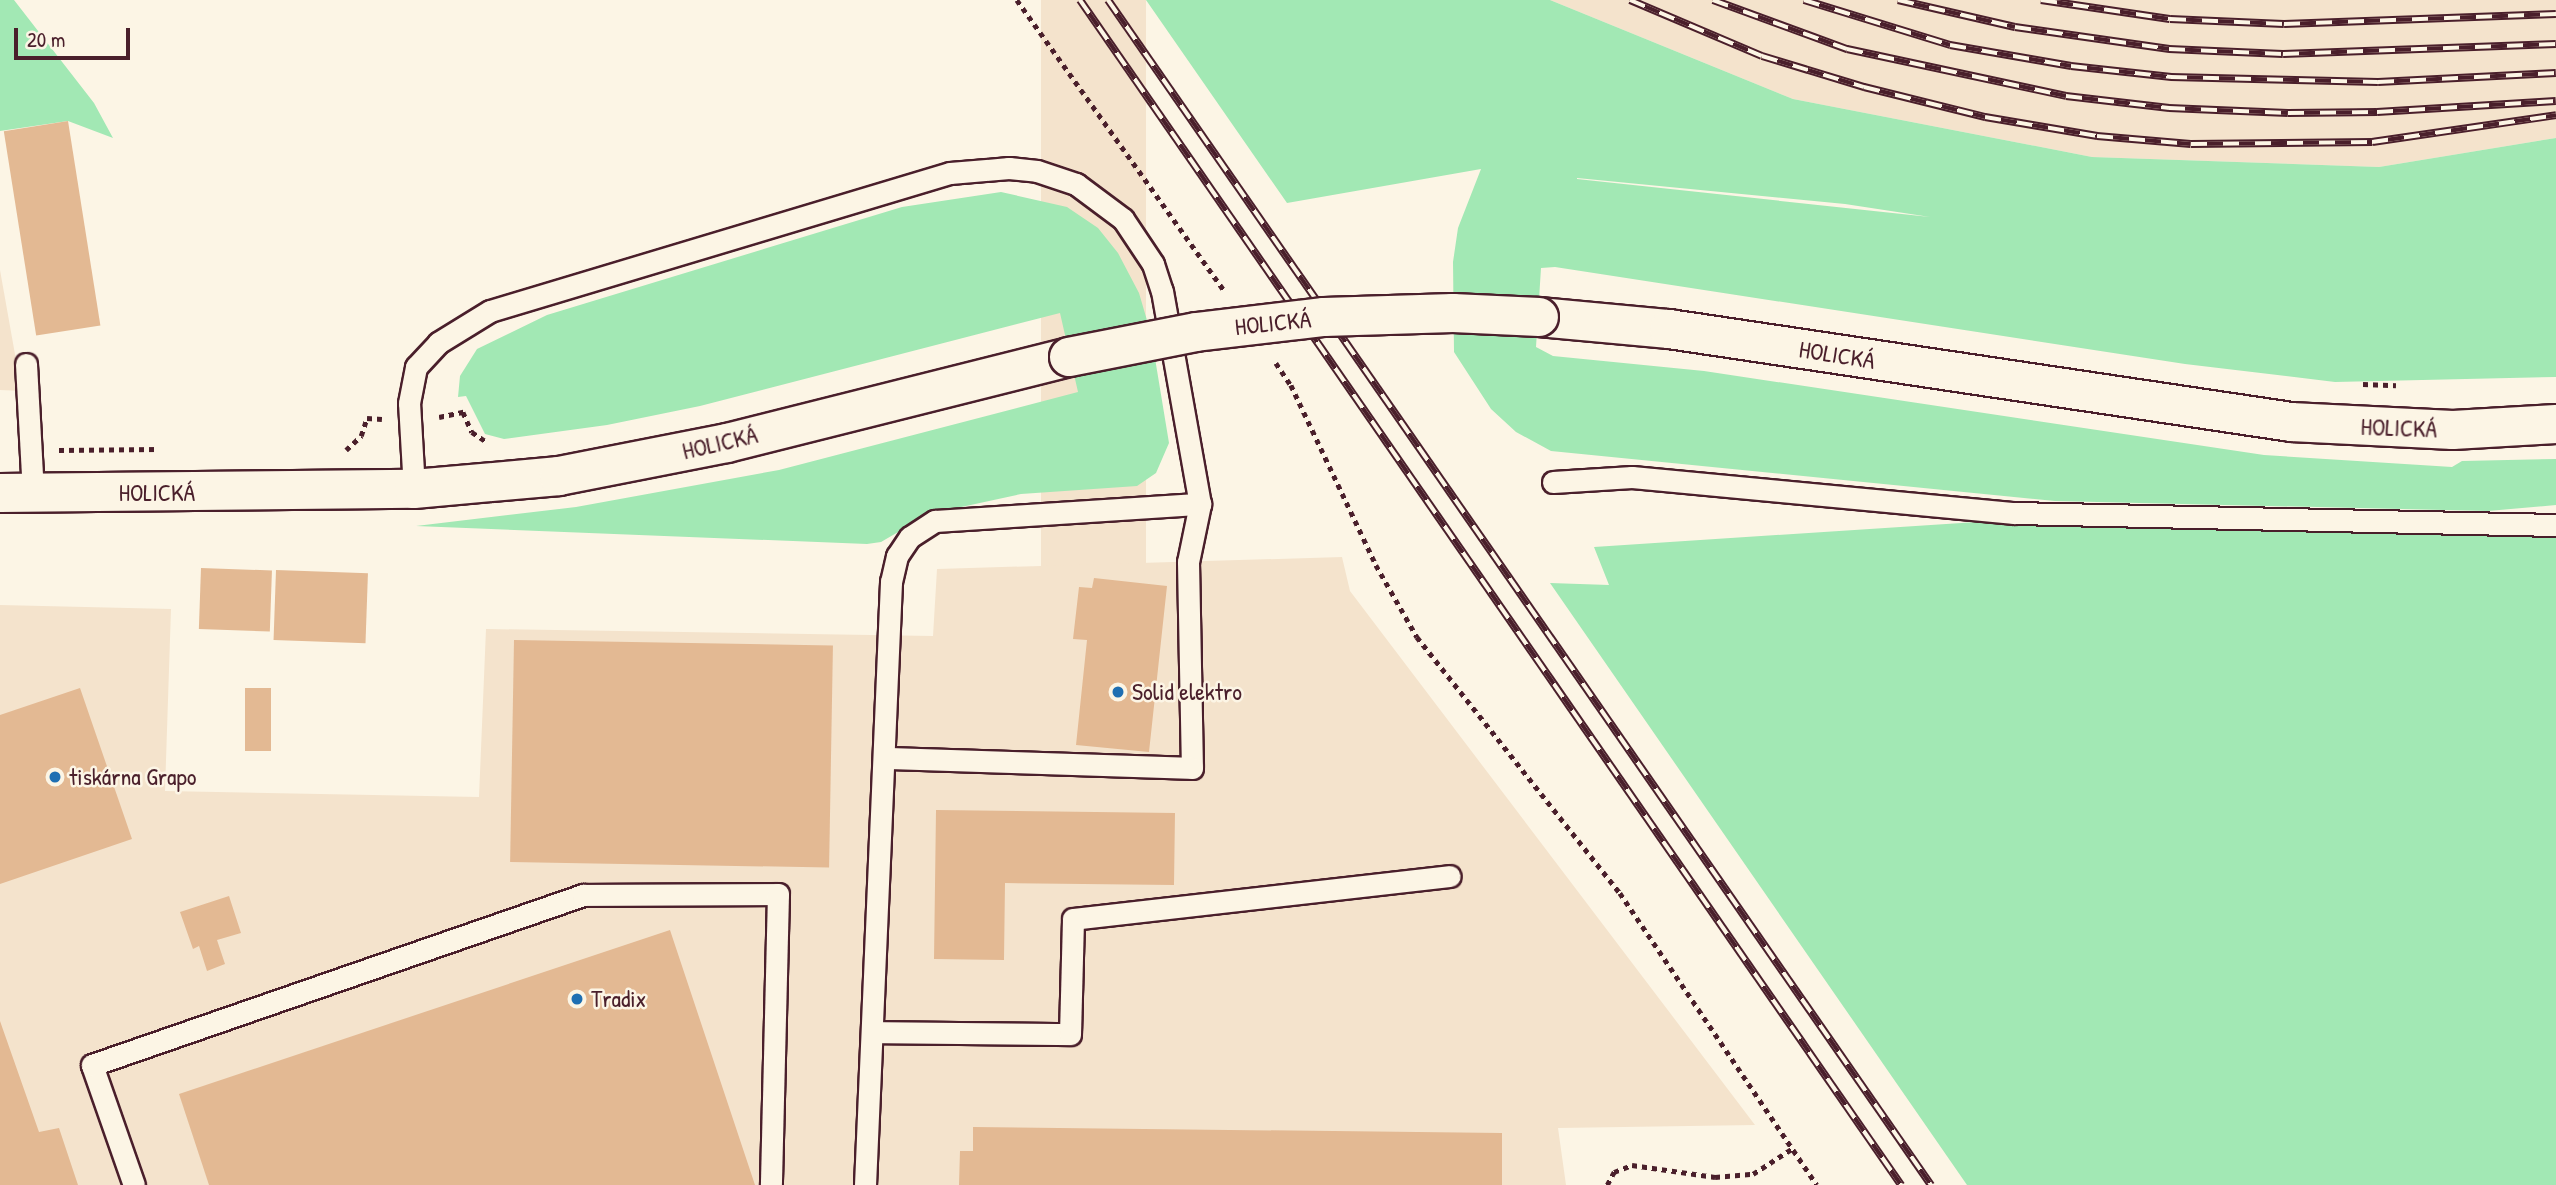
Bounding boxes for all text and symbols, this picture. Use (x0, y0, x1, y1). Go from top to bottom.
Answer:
scale bar (18, 14, 133, 58)
text: 20 m (27, 25, 65, 54)
street label: HOLICKÁ (1233, 305, 1313, 341)
street label: HOLICKÁ (1797, 335, 1877, 375)
street label: HOLICKÁ (2360, 412, 2438, 444)
street label: HOLICKÁ (679, 420, 761, 466)
street label: HOLICKÁ (119, 479, 195, 507)
place label: Solid elektro (1132, 678, 1242, 706)
marker: Solid elektro (1110, 684, 1126, 700)
place label: tiskárna Grapo (69, 763, 196, 791)
marker: tiskárna Grapo (47, 769, 63, 785)
place label: Tradix (591, 985, 646, 1013)
marker: Tradix (569, 991, 585, 1007)

